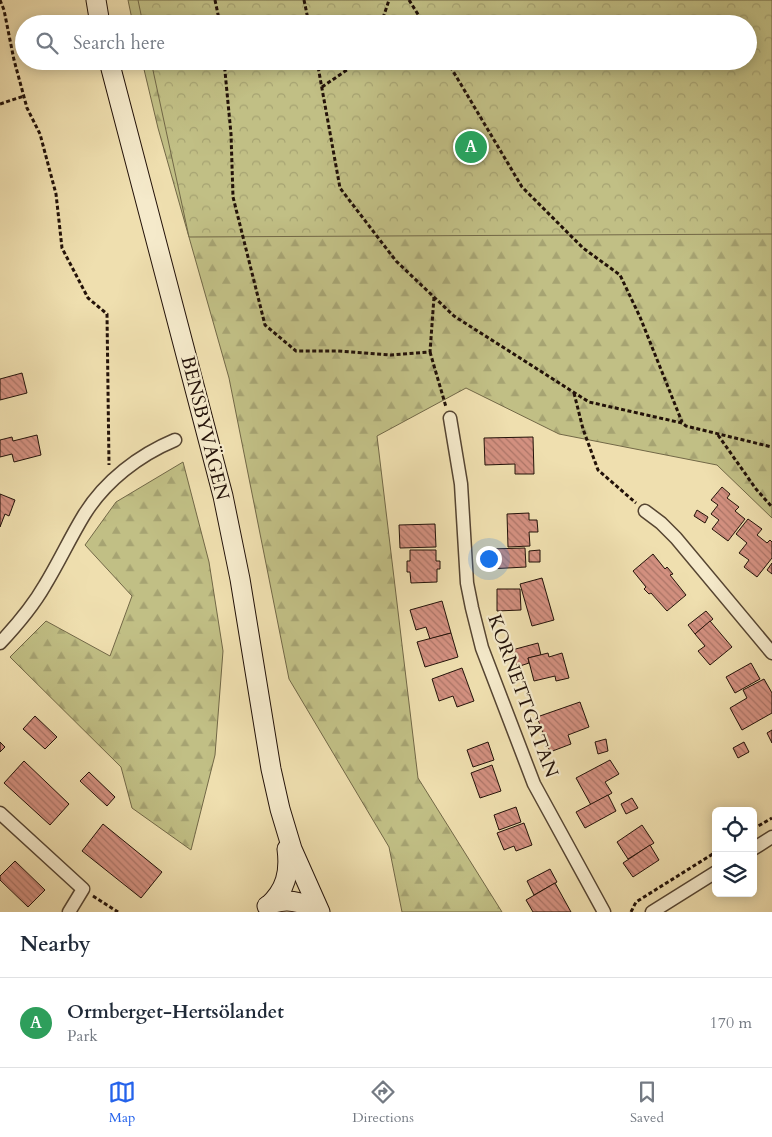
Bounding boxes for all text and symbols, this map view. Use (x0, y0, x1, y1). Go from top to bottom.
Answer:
search box (15, 15, 757, 70)
icon: search (33, 29, 61, 57)
text: Search here (73, 30, 165, 56)
pin: A (455, 128, 487, 166)
street label: BENSBYVÄGEN (174, 353, 236, 503)
your location (476, 546, 502, 572)
street label: KORNETTGATAN (481, 611, 565, 781)
map controls (712, 807, 757, 897)
button: locate (712, 807, 757, 852)
button: layers (712, 852, 757, 897)
text: Nearby (20, 930, 91, 959)
text: Ormberget-Hertsölandet (67, 999, 284, 1025)
text: A (30, 1012, 42, 1034)
text: 170 m (710, 1012, 752, 1034)
text: Park (67, 1025, 98, 1047)
tab: Map (108, 1078, 136, 1127)
tab: Directions (352, 1078, 414, 1127)
tab: Saved (630, 1078, 664, 1127)

